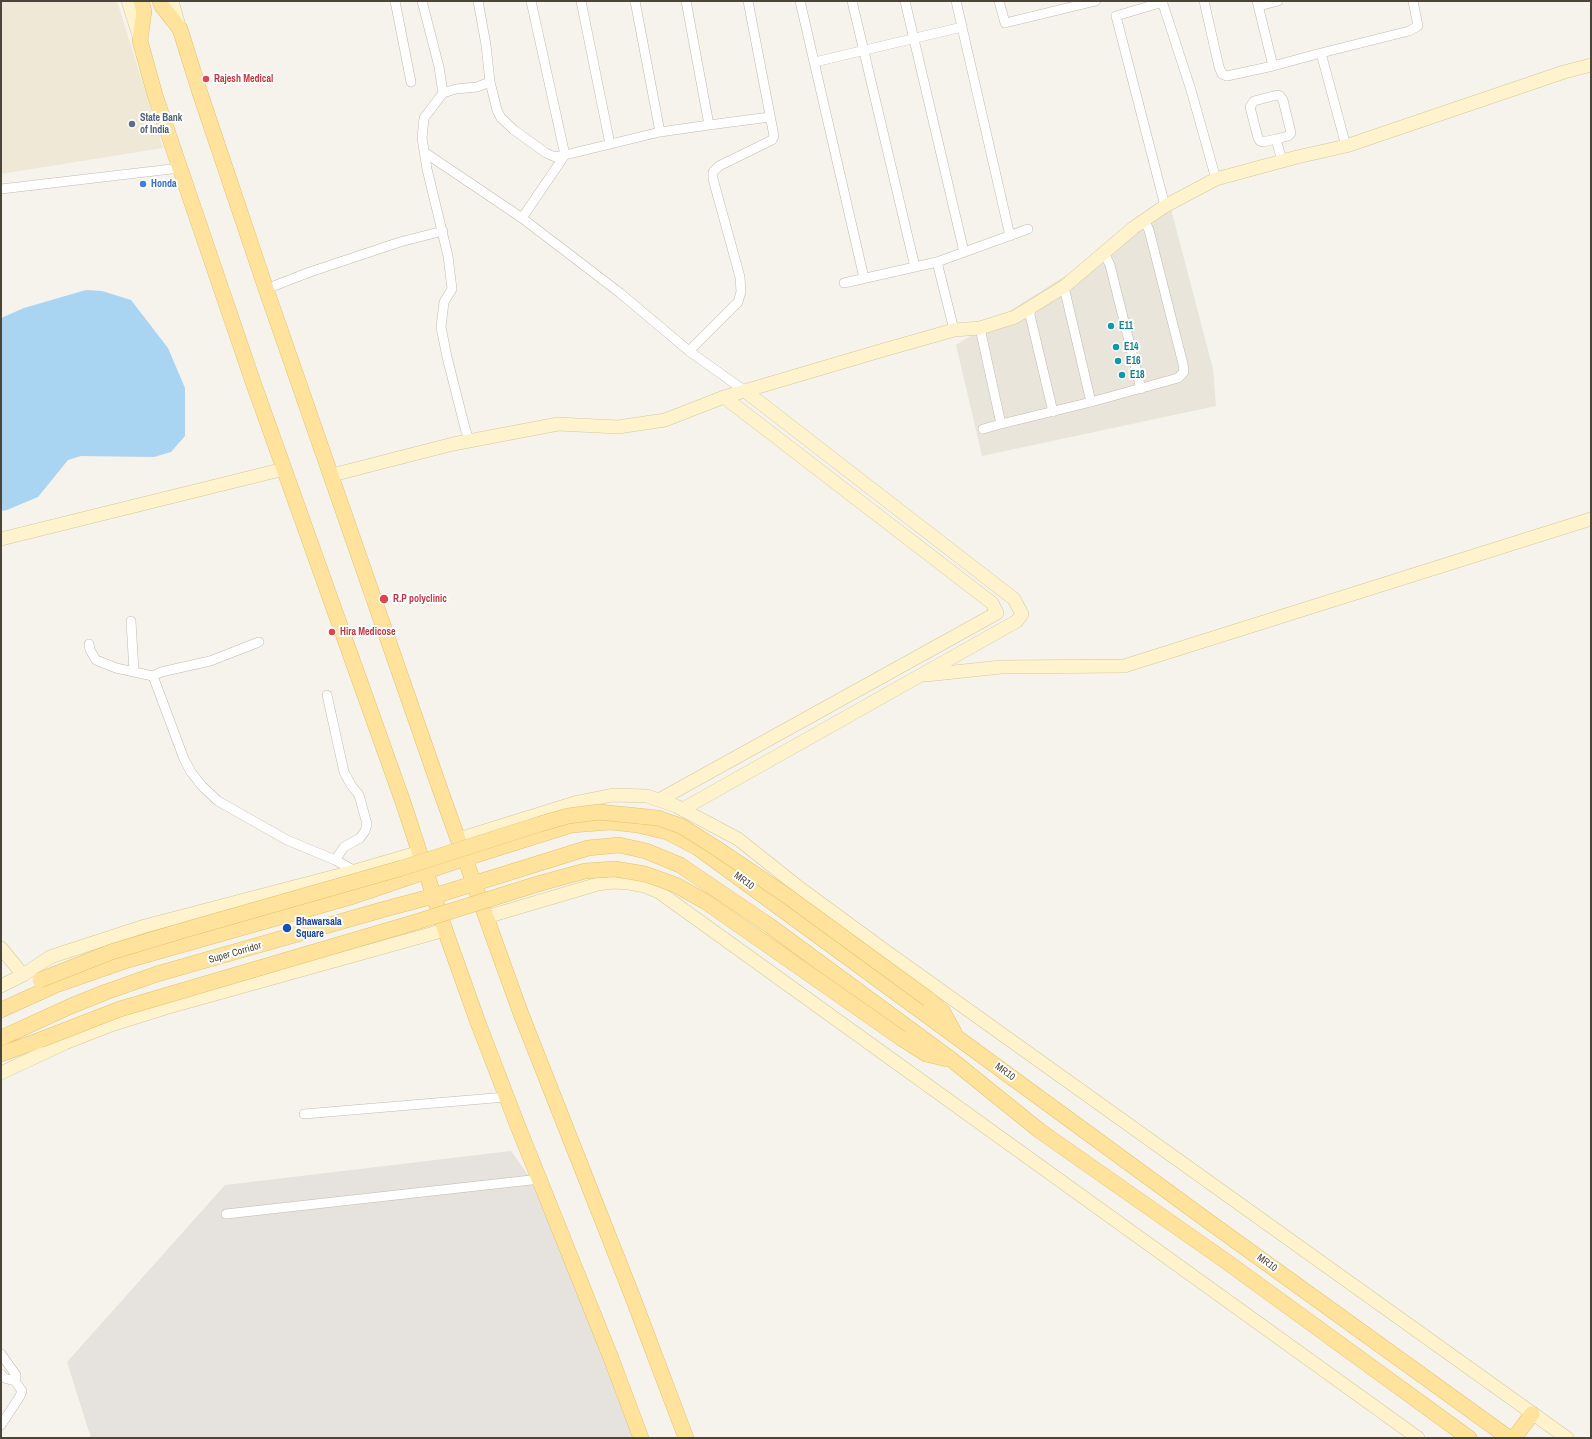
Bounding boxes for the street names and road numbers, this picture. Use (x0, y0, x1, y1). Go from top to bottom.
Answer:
street label: MR10 (732, 870, 756, 892)
street label: Super Corridor (207, 940, 263, 966)
street label: MR10 (993, 1061, 1017, 1083)
street label: MR10 (1255, 1252, 1279, 1274)

